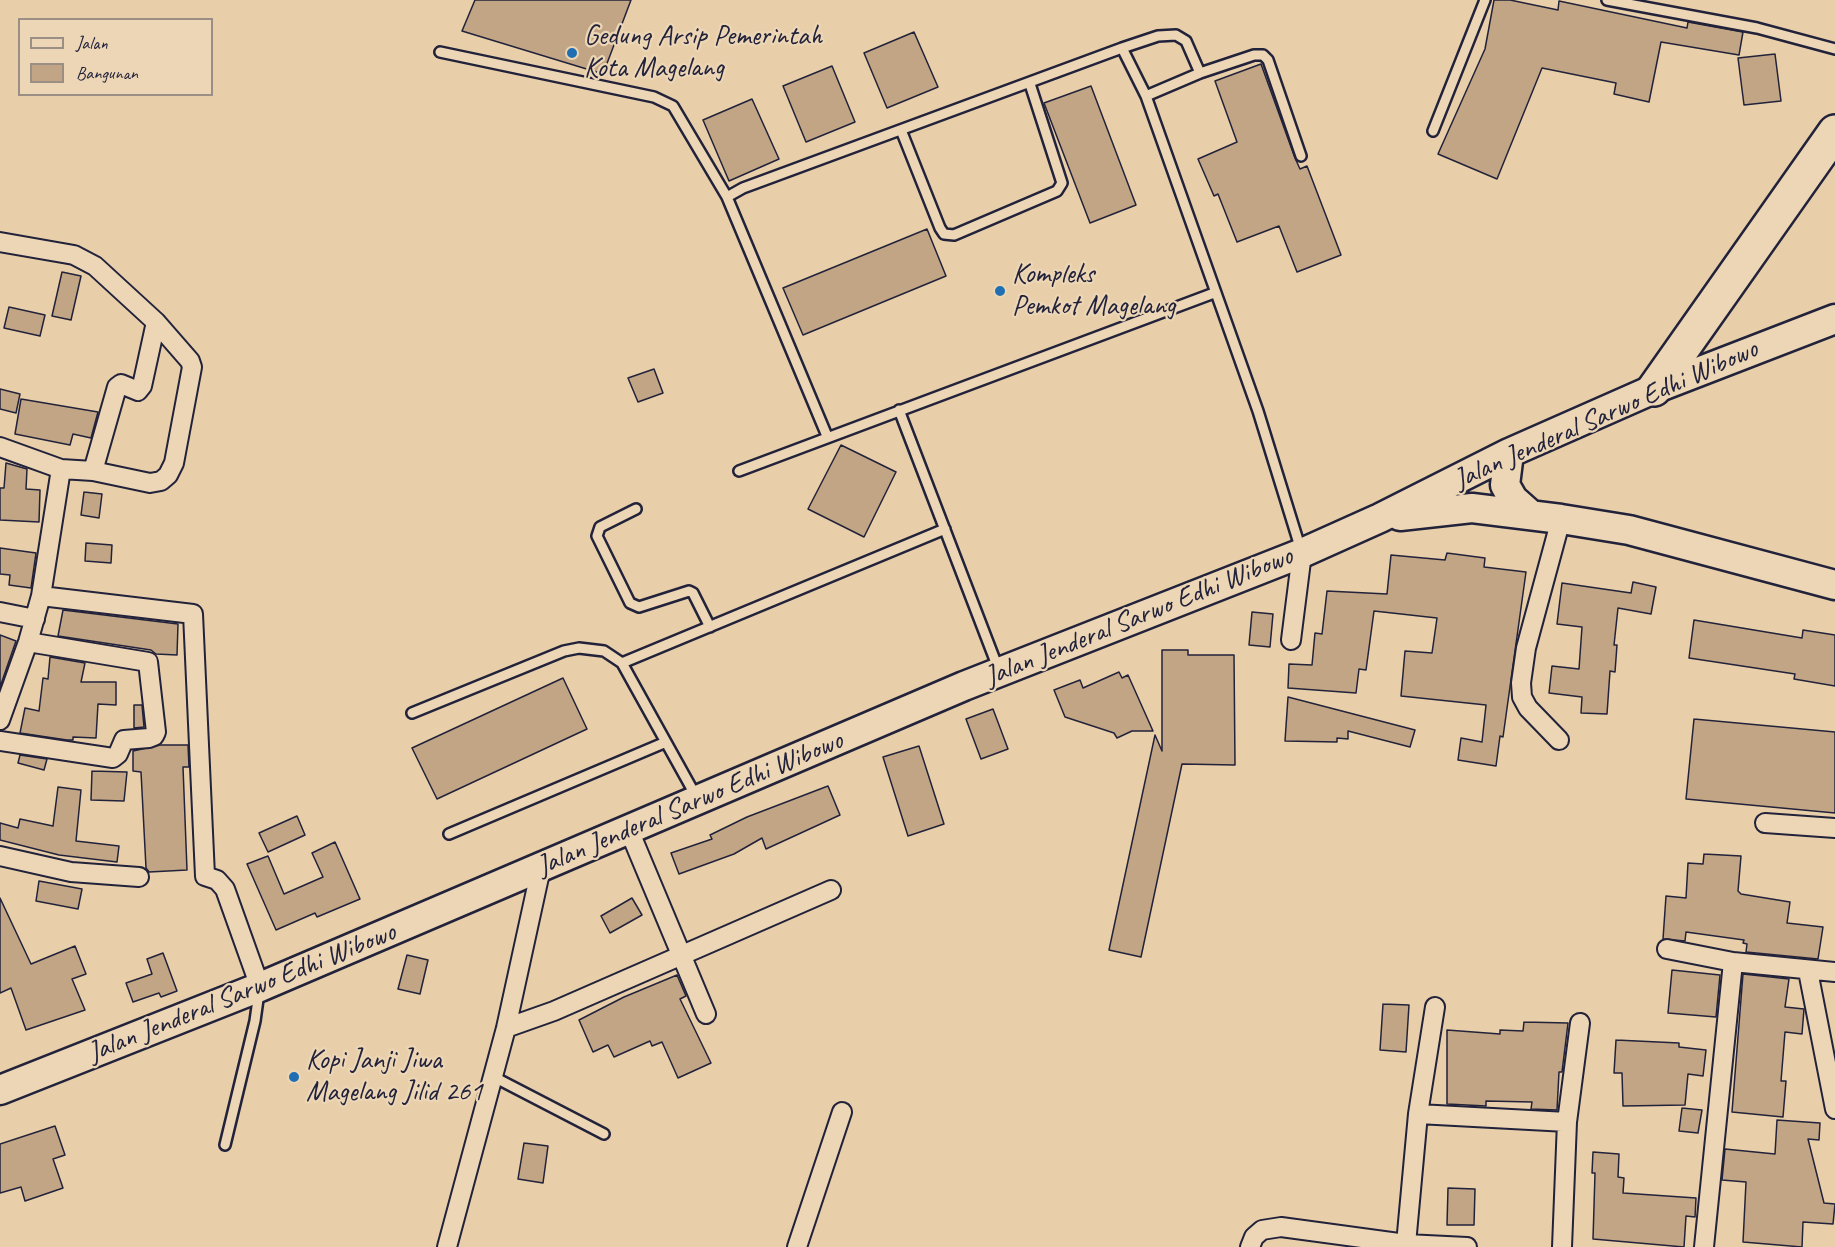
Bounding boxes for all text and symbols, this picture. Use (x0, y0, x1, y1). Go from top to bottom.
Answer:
legend (18, 18, 213, 96)
place label: Gedung Arsip Pemerintah Kota Magelang (584, 20, 822, 86)
text: Jalan (76, 32, 108, 54)
marker: Gedung Arsip Pemerintah Kota Magelang (565, 46, 579, 60)
text: Bangunan (76, 62, 138, 84)
place label: Kompleks Pemkot Magelang (1012, 258, 1176, 324)
marker: Kompleks Pemkot Magelang (993, 284, 1007, 298)
street label: Jalan Jenderal Sarwo Edhi Wibowo (1449, 333, 1763, 497)
street label: Jalan Jenderal Sarwo Edhi Wibowo (980, 540, 1298, 694)
street label: Jalan Jenderal Sarwo Edhi Wibowo (532, 724, 848, 884)
street label: Jalan Jenderal Sarwo Edhi Wibowo (83, 916, 401, 1070)
place label: Kopi Janji Jiwa Magelang Jilid 261 (306, 1044, 483, 1110)
marker: Kopi Janji Jiwa Magelang Jilid 261 (287, 1070, 301, 1084)

